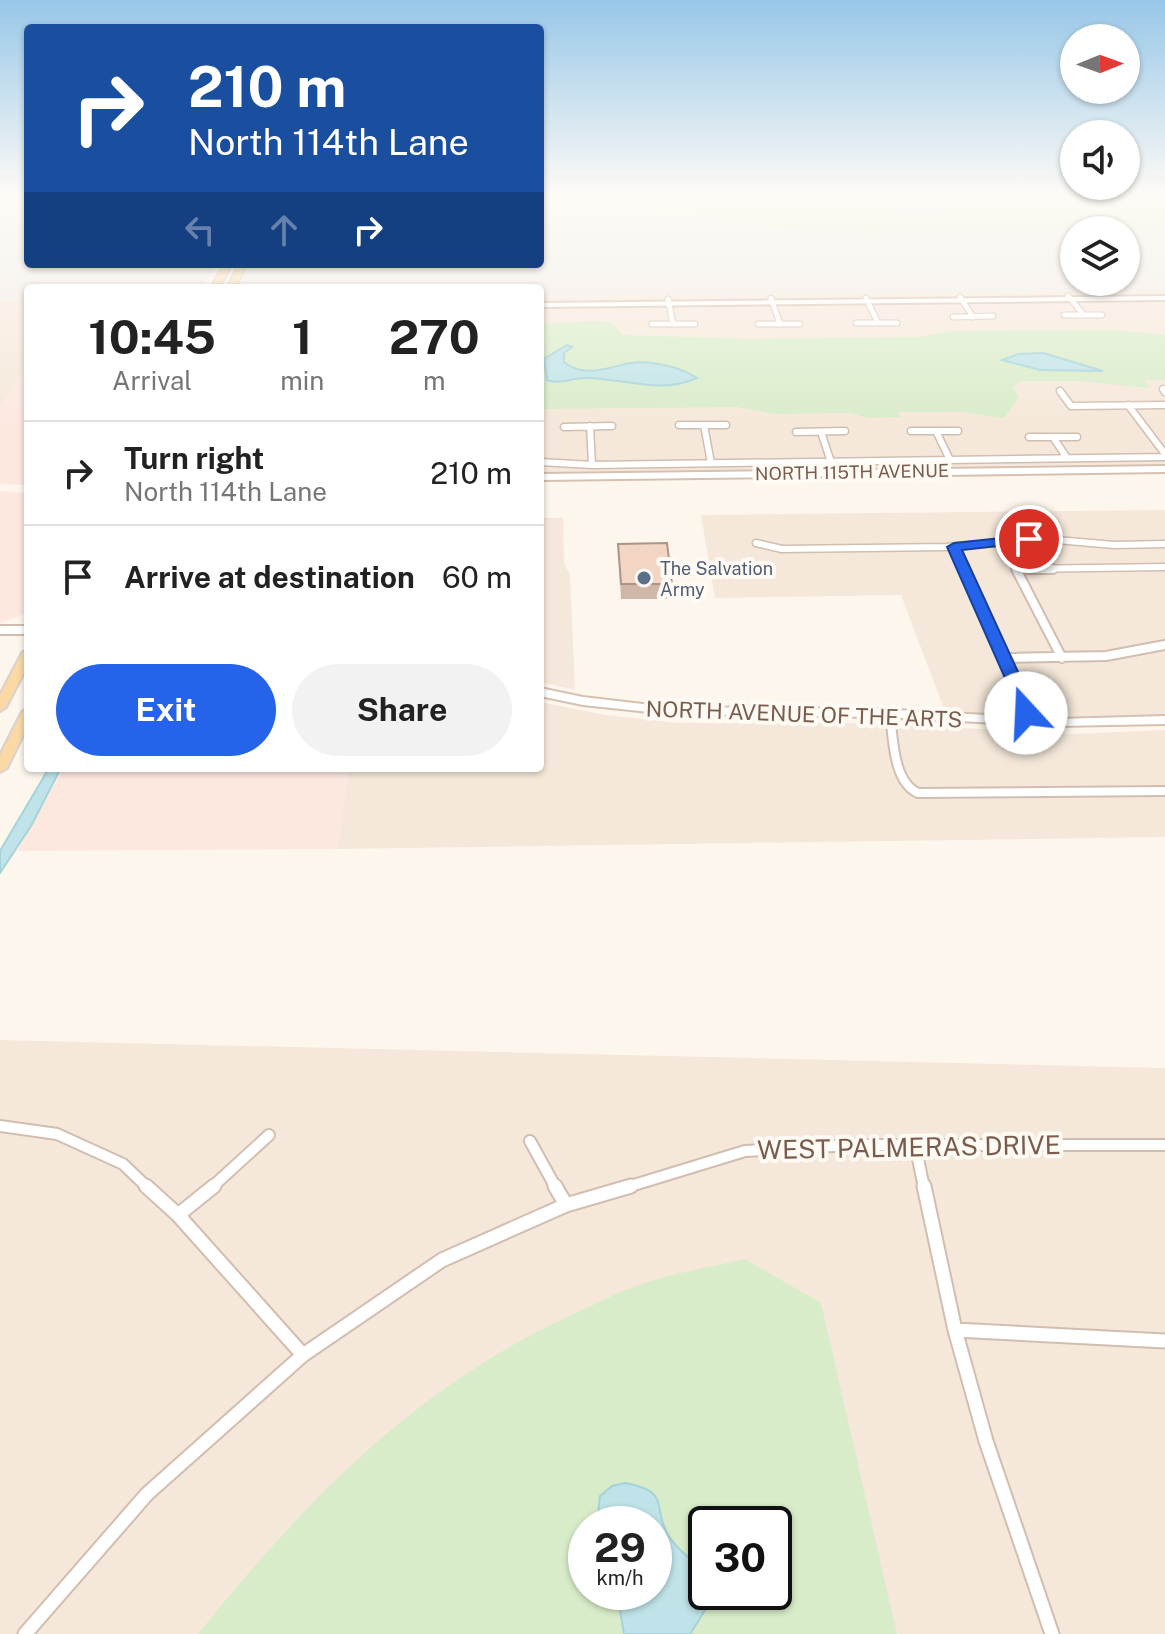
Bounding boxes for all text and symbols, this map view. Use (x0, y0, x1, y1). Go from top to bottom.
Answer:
north arrow (1060, 24, 1140, 104)
map controls (1060, 24, 1140, 296)
text: 210 m (188, 54, 346, 120)
icon: right (56, 56, 160, 160)
button: sound (1060, 120, 1140, 200)
text: North 114th Lane (188, 121, 469, 163)
icon: left (178, 208, 222, 252)
icon: ahead (262, 208, 306, 252)
icon: right (346, 208, 390, 252)
button: layers (1060, 216, 1140, 296)
text: 10:45 (88, 308, 216, 365)
text: 1 (292, 308, 313, 365)
text: 270 (389, 308, 480, 365)
text: Arrival (112, 365, 192, 396)
text: min (280, 365, 324, 396)
text: m (423, 365, 445, 396)
text: Turn right (124, 440, 264, 476)
icon: right (56, 451, 100, 495)
text: 210 m (430, 455, 512, 491)
street label: NORTH 115TH AVENUE (755, 460, 949, 484)
text: North 114th Lane (124, 476, 327, 507)
pin (995, 505, 1063, 573)
icon: arrive (1007, 517, 1051, 561)
icon: arrive (56, 555, 100, 599)
place label: The Salvation Army (660, 558, 773, 600)
text: Arrive at destination (124, 559, 415, 595)
text: 60 m (442, 559, 512, 595)
marker: The Salvation Army (635, 569, 653, 587)
button: Exit (56, 664, 276, 756)
button: Share (292, 664, 512, 756)
position arrow (984, 671, 1068, 755)
street label: NORTH AVENUE OF THE ARTS (645, 695, 963, 733)
street label: WEST PALMERAS DRIVE (757, 1129, 1061, 1165)
speed limit sign: 30 (688, 1506, 792, 1610)
text: 29 (594, 1524, 646, 1571)
text: km/h (596, 1566, 644, 1590)

